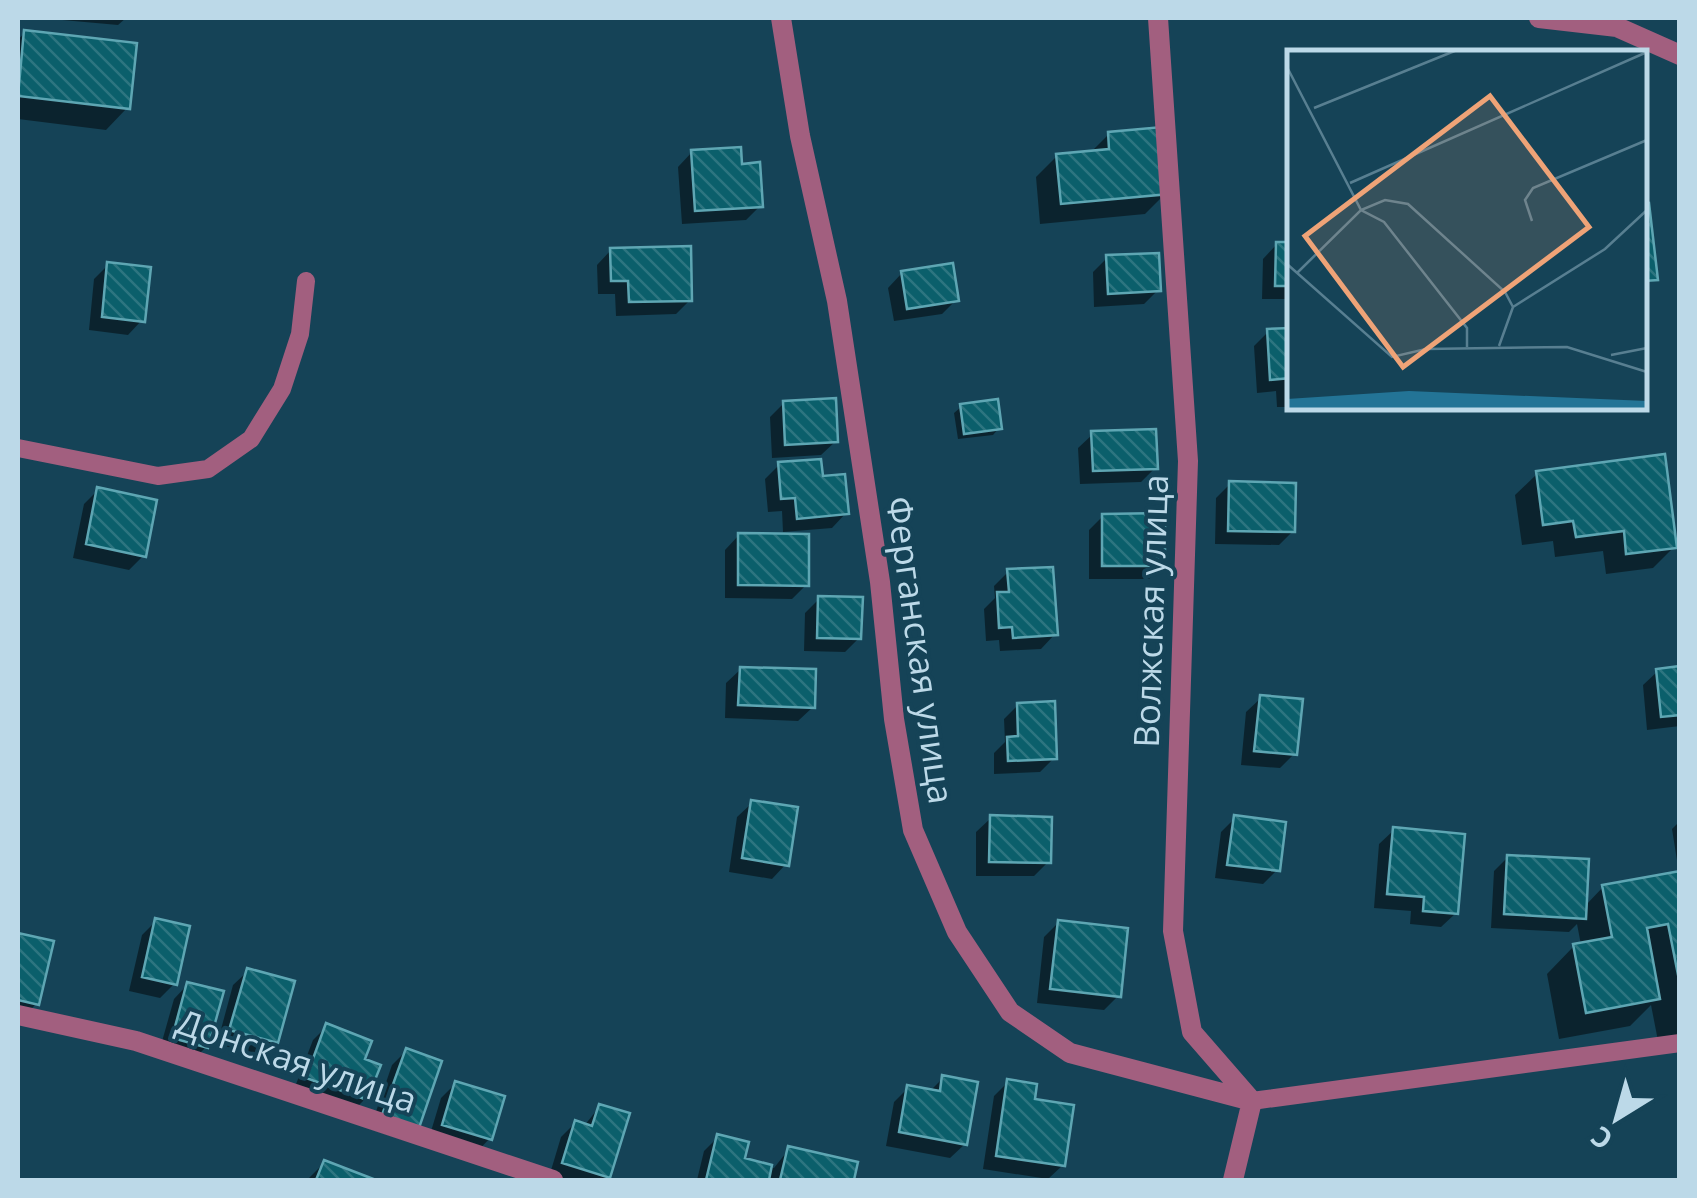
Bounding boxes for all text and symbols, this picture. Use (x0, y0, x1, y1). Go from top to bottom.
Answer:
inset map (1287, 50, 1647, 410)
street label: Волжская улица (1122, 474, 1178, 748)
street label: Ферганская улица (876, 493, 966, 807)
street label: Донская улица (171, 997, 423, 1123)
north arrow (1567, 1068, 1667, 1168)
text: С (1583, 1118, 1620, 1159)

